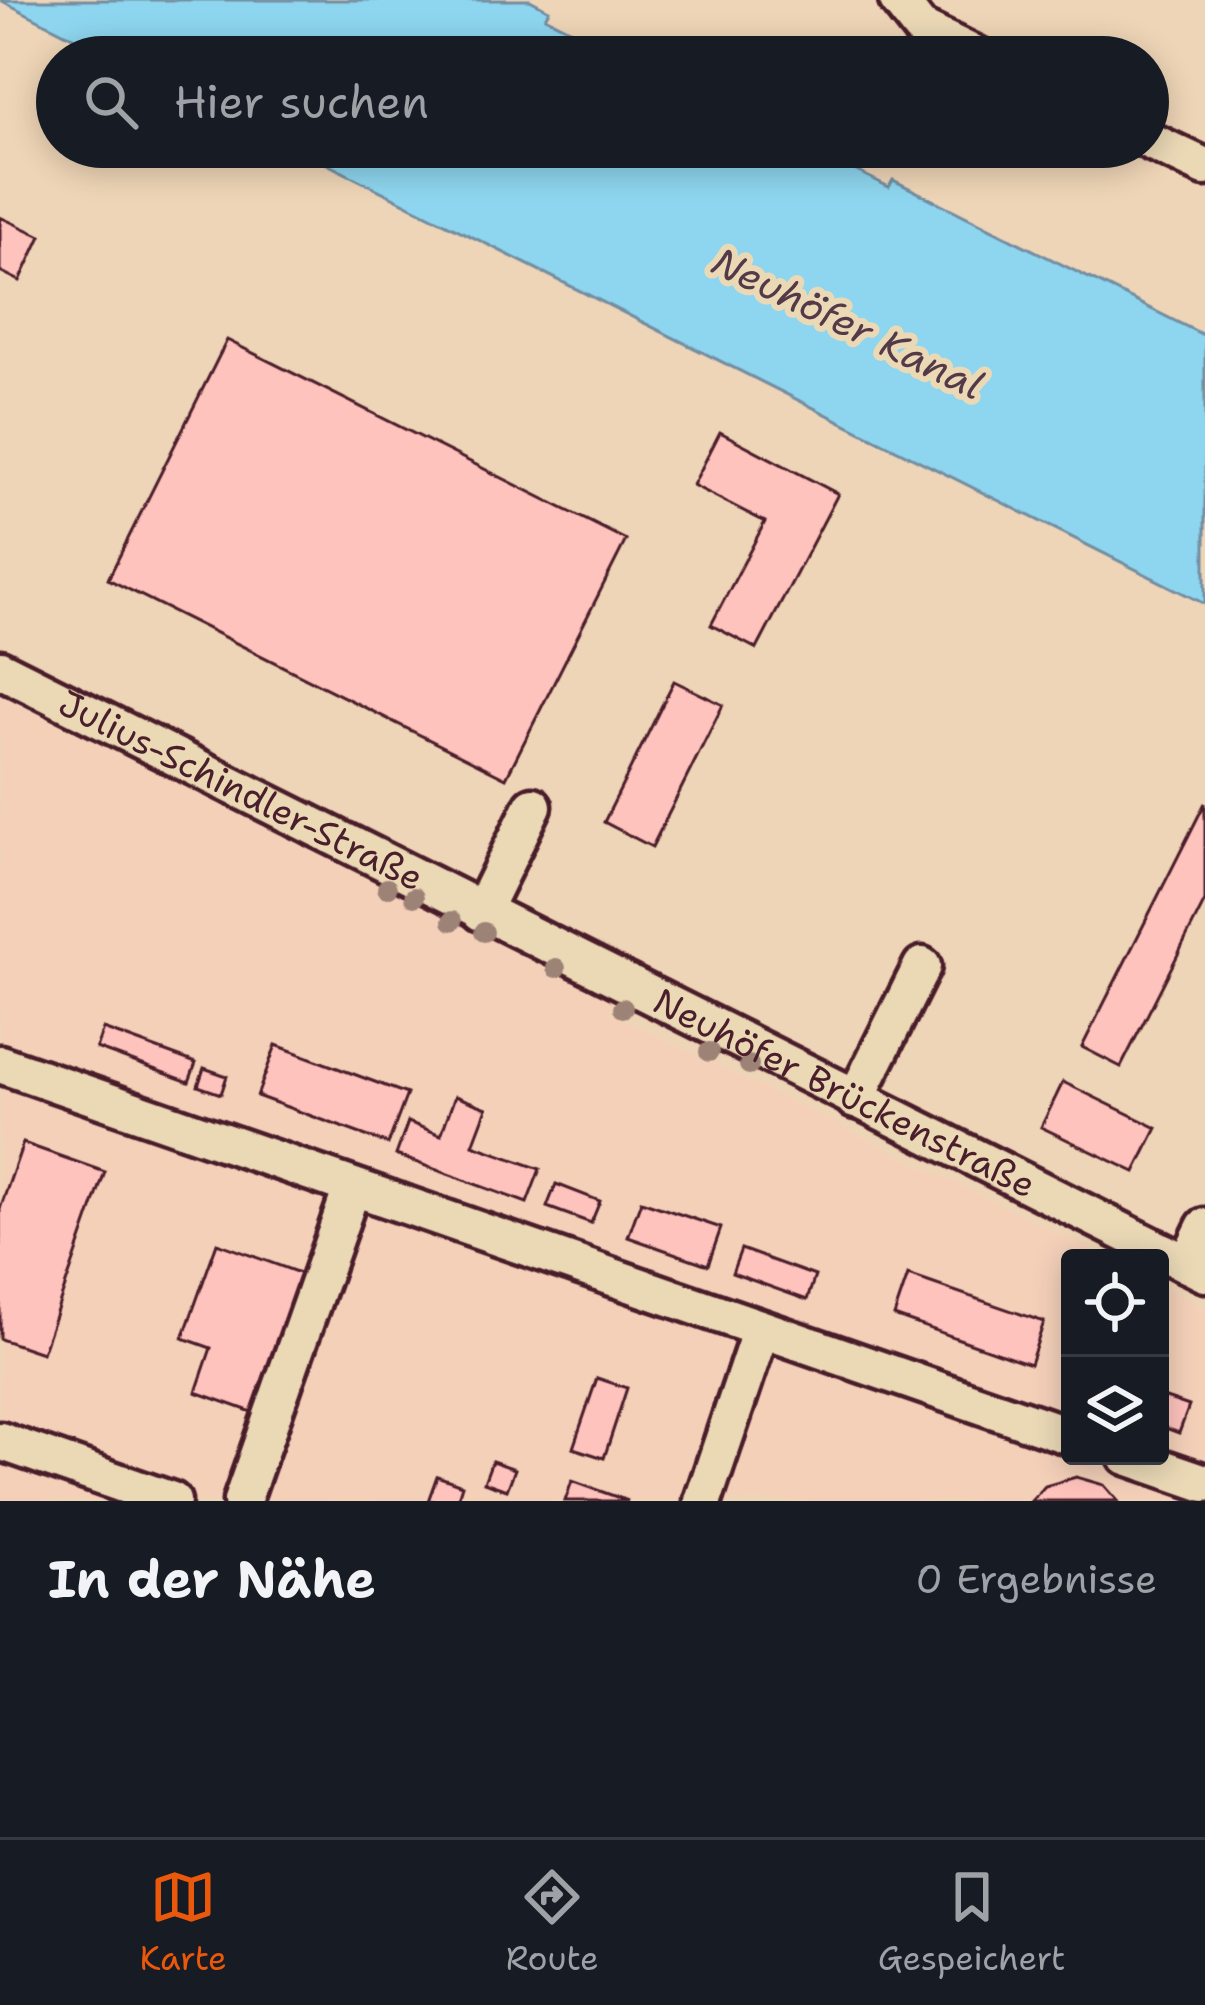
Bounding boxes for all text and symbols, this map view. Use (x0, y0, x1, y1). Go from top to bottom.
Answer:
search box (36, 36, 1169, 168)
icon: search (78, 69, 144, 135)
text: Hier suchen (174, 72, 429, 132)
water label: Neuhöfer Kanal (704, 235, 992, 411)
street label: Julius-Schindler-Straße (51, 678, 432, 902)
street label: Neuhöfer Brückenstraße (645, 976, 1044, 1209)
map controls (1061, 1249, 1169, 1465)
button: locate (1061, 1249, 1169, 1357)
button: layers (1061, 1357, 1169, 1465)
text: In der Nähe (48, 1545, 376, 1613)
text: 0 Ergebnisse (916, 1553, 1157, 1605)
tab: Karte (140, 1864, 227, 1981)
tab: Route (506, 1864, 599, 1981)
tab: Gespeichert (878, 1864, 1065, 1981)

